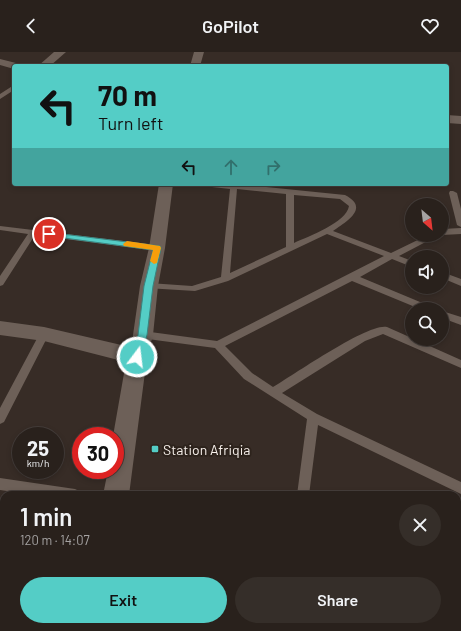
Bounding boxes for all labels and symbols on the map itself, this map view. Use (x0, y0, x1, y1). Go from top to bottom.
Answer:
north arrow (405, 198, 449, 242)
pin (32, 217, 66, 251)
position arrow (116, 336, 158, 378)
speed limit sign: 30 (72, 427, 124, 479)
place label: Station Afriqia (163, 441, 250, 458)
marker: Station Afriqia (150, 444, 160, 454)

